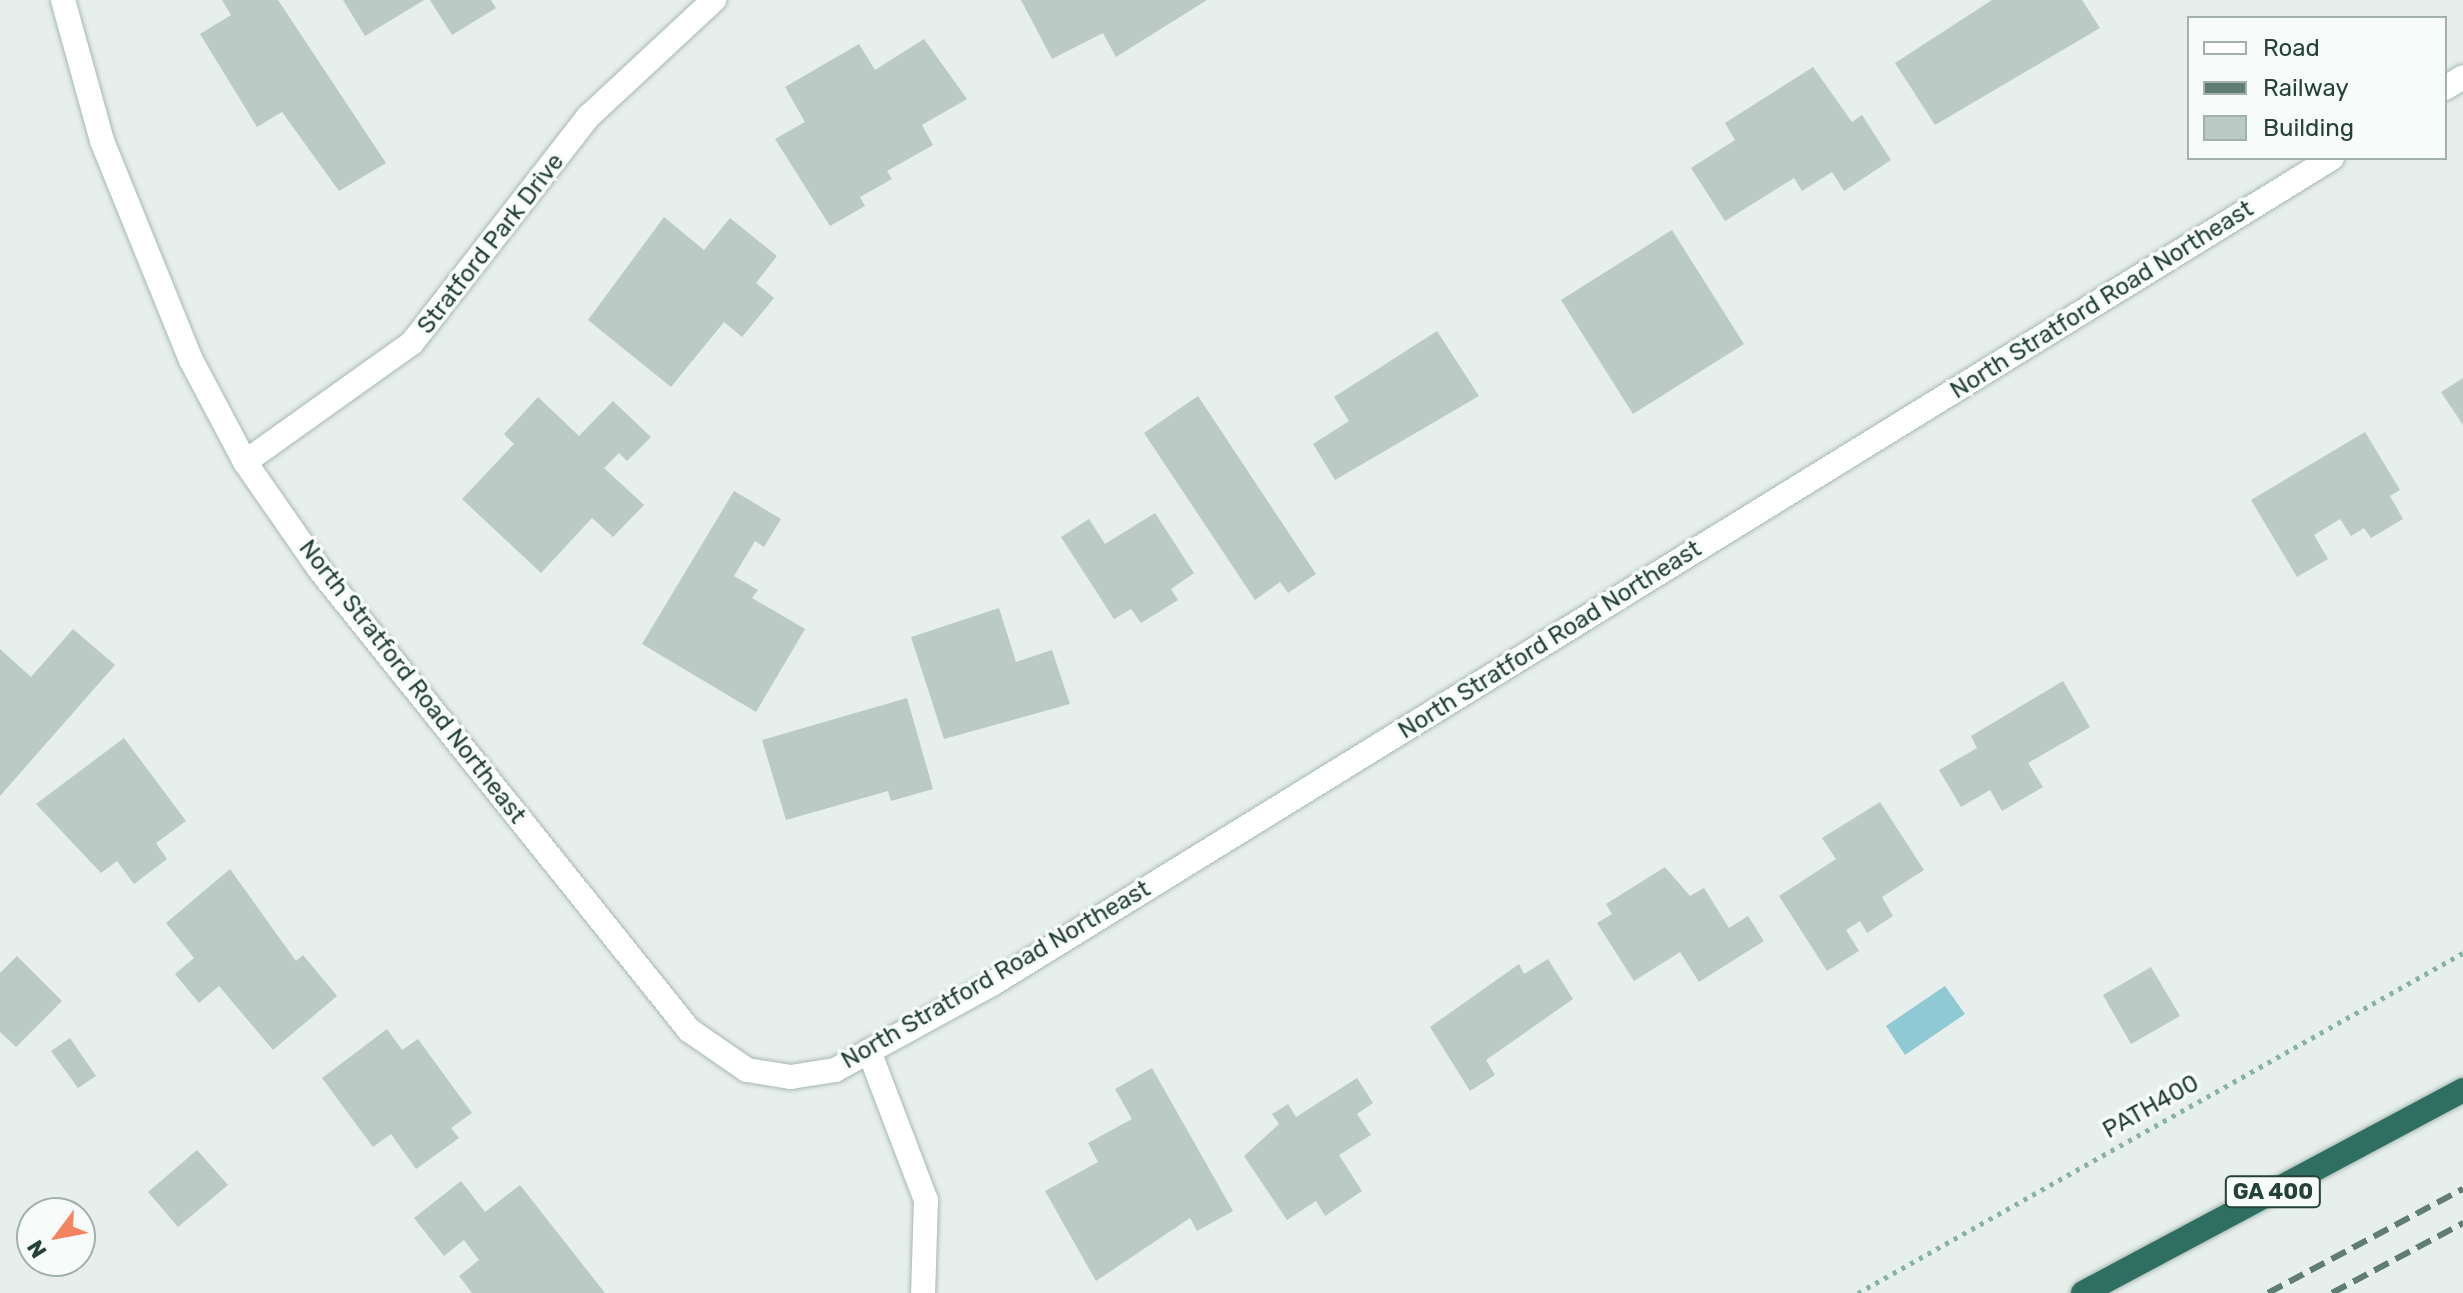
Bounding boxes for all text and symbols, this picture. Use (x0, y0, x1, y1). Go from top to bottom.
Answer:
legend (2187, 16, 2447, 160)
text: Road (2263, 34, 2320, 62)
text: Railway (2263, 74, 2349, 102)
text: Building (2263, 114, 2354, 142)
street label: Stratford Park Drive (412, 148, 570, 340)
street label: North Stratford Road Northeast (1945, 195, 2259, 405)
street label: North Stratford Road Northeast (292, 535, 532, 829)
street label: North Stratford Road Northeast (1393, 535, 1707, 745)
street label: North Stratford Road Northeast (837, 875, 1155, 1075)
street label: PATH400 (2098, 1069, 2204, 1145)
road number: GA 400 (2223, 1174, 2323, 1210)
north arrow (16, 1197, 96, 1277)
text: N (21, 1235, 53, 1263)

